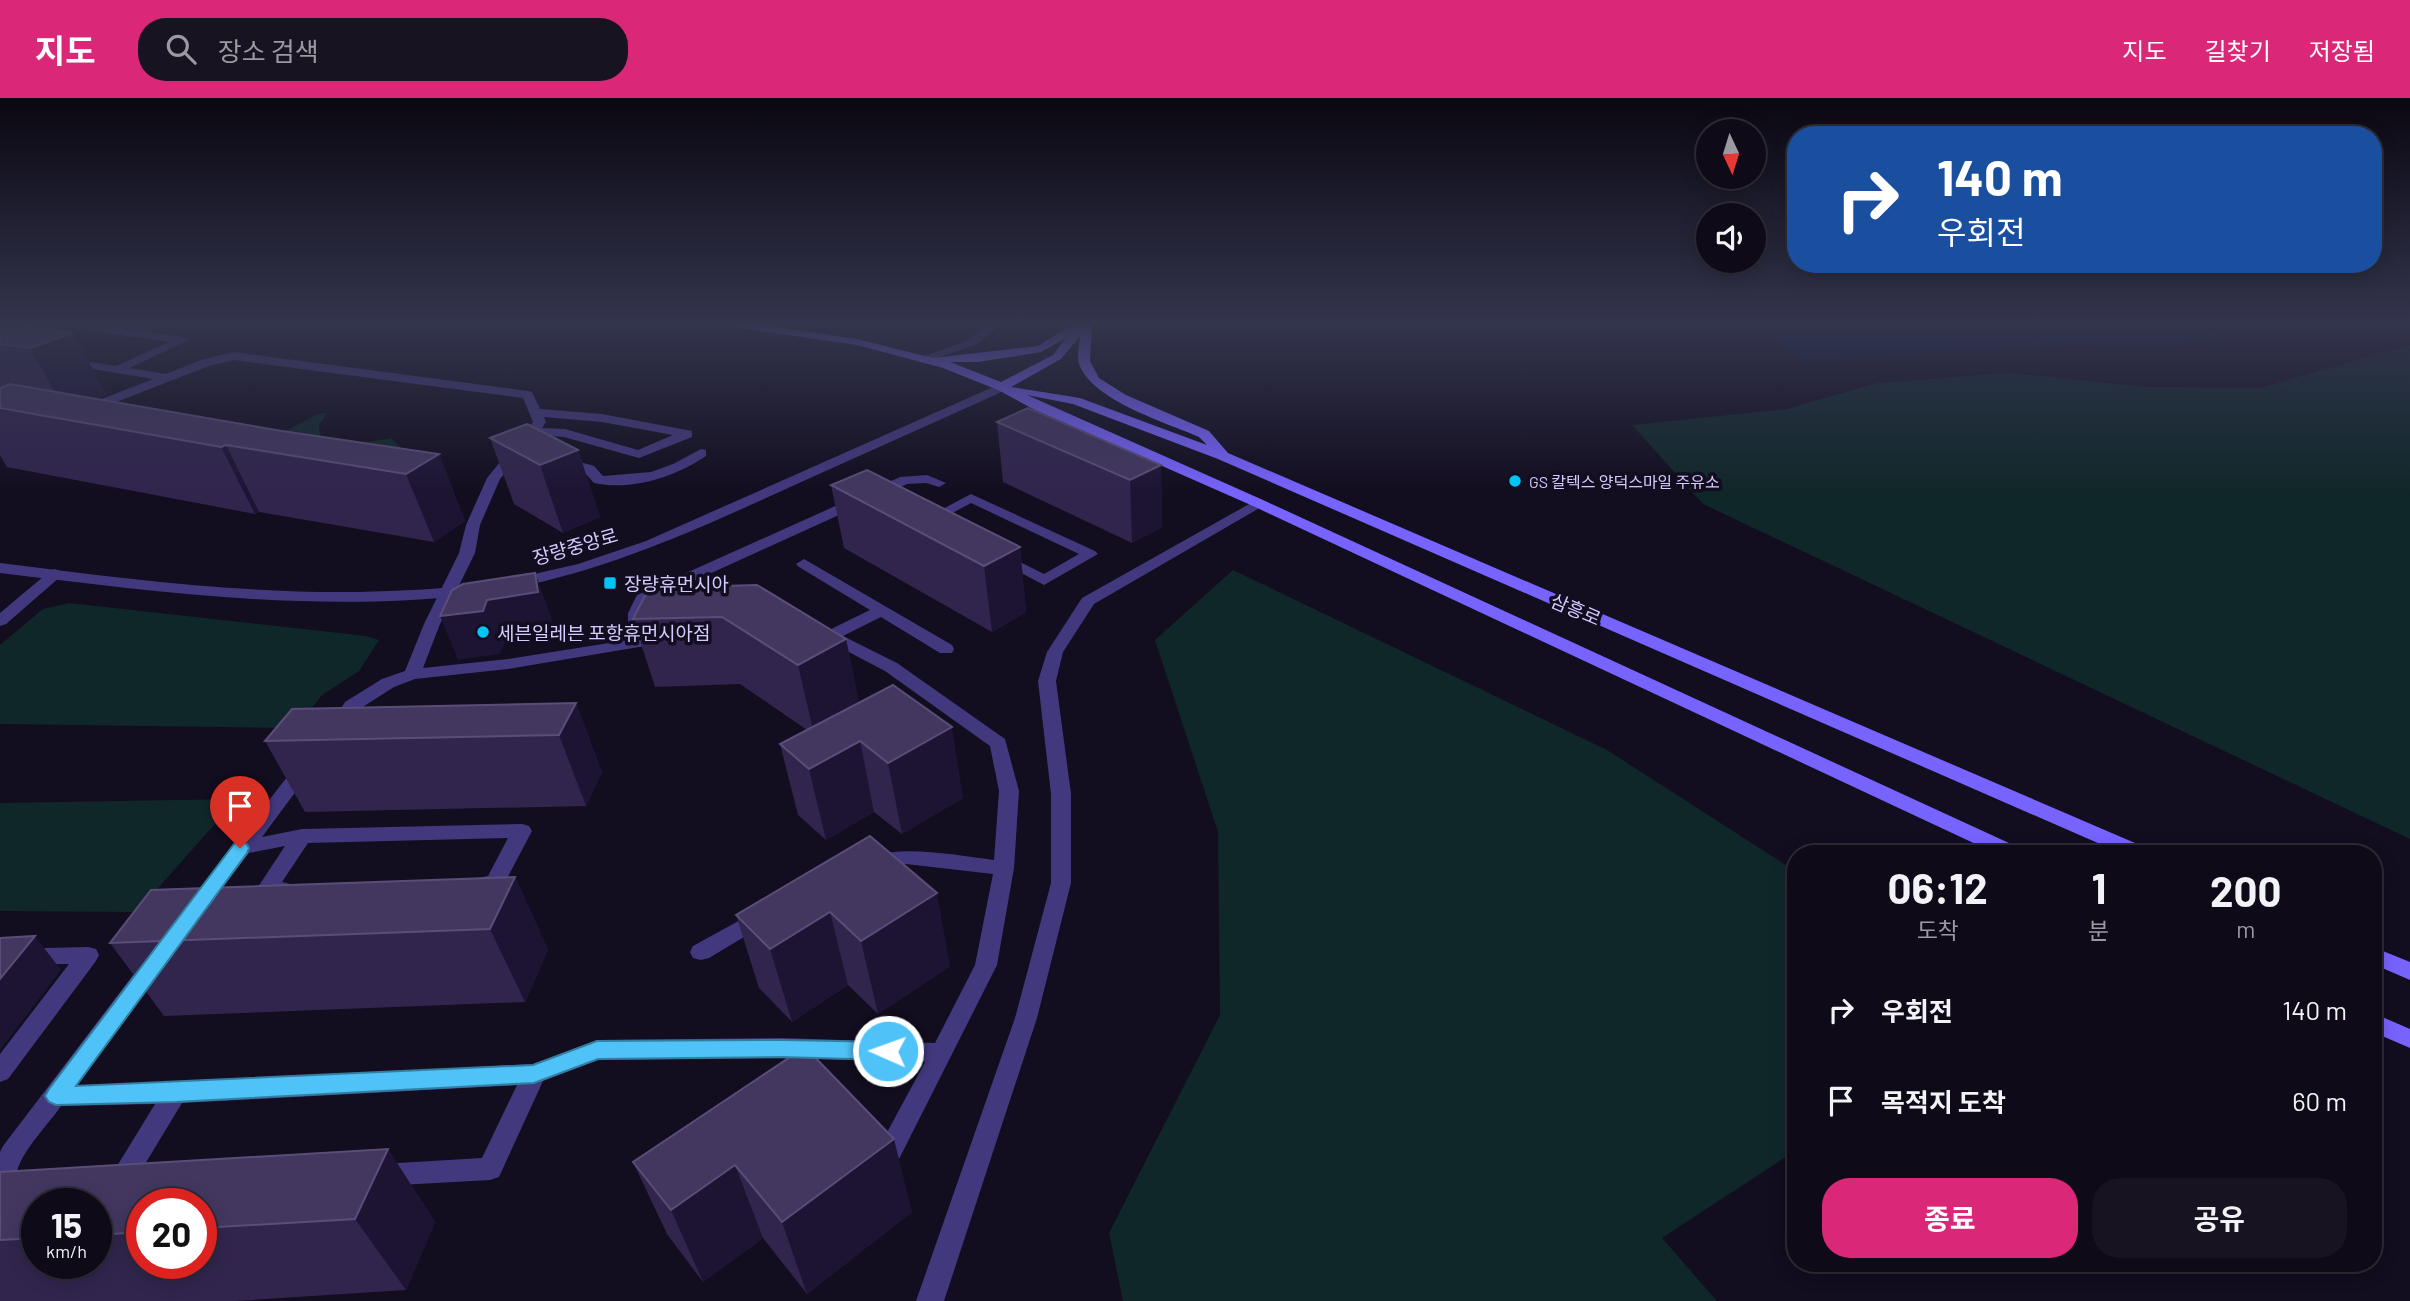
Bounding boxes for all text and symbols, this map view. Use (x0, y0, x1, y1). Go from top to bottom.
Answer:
search box (138, 18, 628, 81)
text: 지도 (35, 30, 96, 70)
icon: search (162, 30, 200, 68)
text: 장소 검색 (218, 35, 319, 66)
text: 지도 (2122, 36, 2167, 65)
text: 길찾기 (2205, 36, 2271, 65)
text: 저장됨 (2309, 36, 2375, 65)
north arrow (1696, 119, 1766, 189)
map controls (1696, 119, 1766, 273)
text: 140 m (1937, 147, 2063, 206)
icon: right (1822, 154, 1913, 245)
button: sound (1696, 203, 1766, 273)
text: 우회전 (1937, 212, 2025, 250)
place label: GS 칼텍스 양덕스마일 주유소 (1529, 472, 1720, 491)
marker: GS 칼텍스 양덕스마일 주유소 (1507, 473, 1523, 489)
street label: 장량중앙로 (530, 523, 620, 569)
place label: 장량휴먼시아 (624, 572, 729, 595)
marker: 장량휴먼시아 (602, 575, 618, 591)
street label: 삼흥로 (1547, 588, 1605, 630)
place label: 세븐일레븐 포항휴먼시아점 (497, 621, 711, 644)
marker: 세븐일레븐 포항휴먼시아점 (475, 624, 491, 640)
pin (210, 776, 270, 848)
icon: arrive (221, 787, 259, 825)
text: 06:12 (1888, 862, 1988, 912)
text: 1 (2091, 862, 2106, 912)
text: 200 (2210, 865, 2281, 915)
text: m (2236, 915, 2255, 943)
text: 도착 (1916, 916, 1959, 944)
text: 분 (2088, 916, 2109, 944)
icon: right (1822, 991, 1860, 1029)
text: 140 m (2282, 994, 2347, 1025)
text: 우회전 (1881, 995, 1953, 1026)
position arrow (851, 1014, 925, 1088)
icon: arrive (1822, 1082, 1860, 1120)
text: 60 m (2292, 1085, 2347, 1116)
text: 목적지 도착 (1881, 1086, 2006, 1117)
button: 종료 (1822, 1178, 2078, 1258)
button: 공유 (2092, 1178, 2347, 1258)
speed limit sign: 20 (126, 1188, 217, 1279)
text: 15 (51, 1203, 82, 1245)
text: km/h (46, 1240, 87, 1262)

